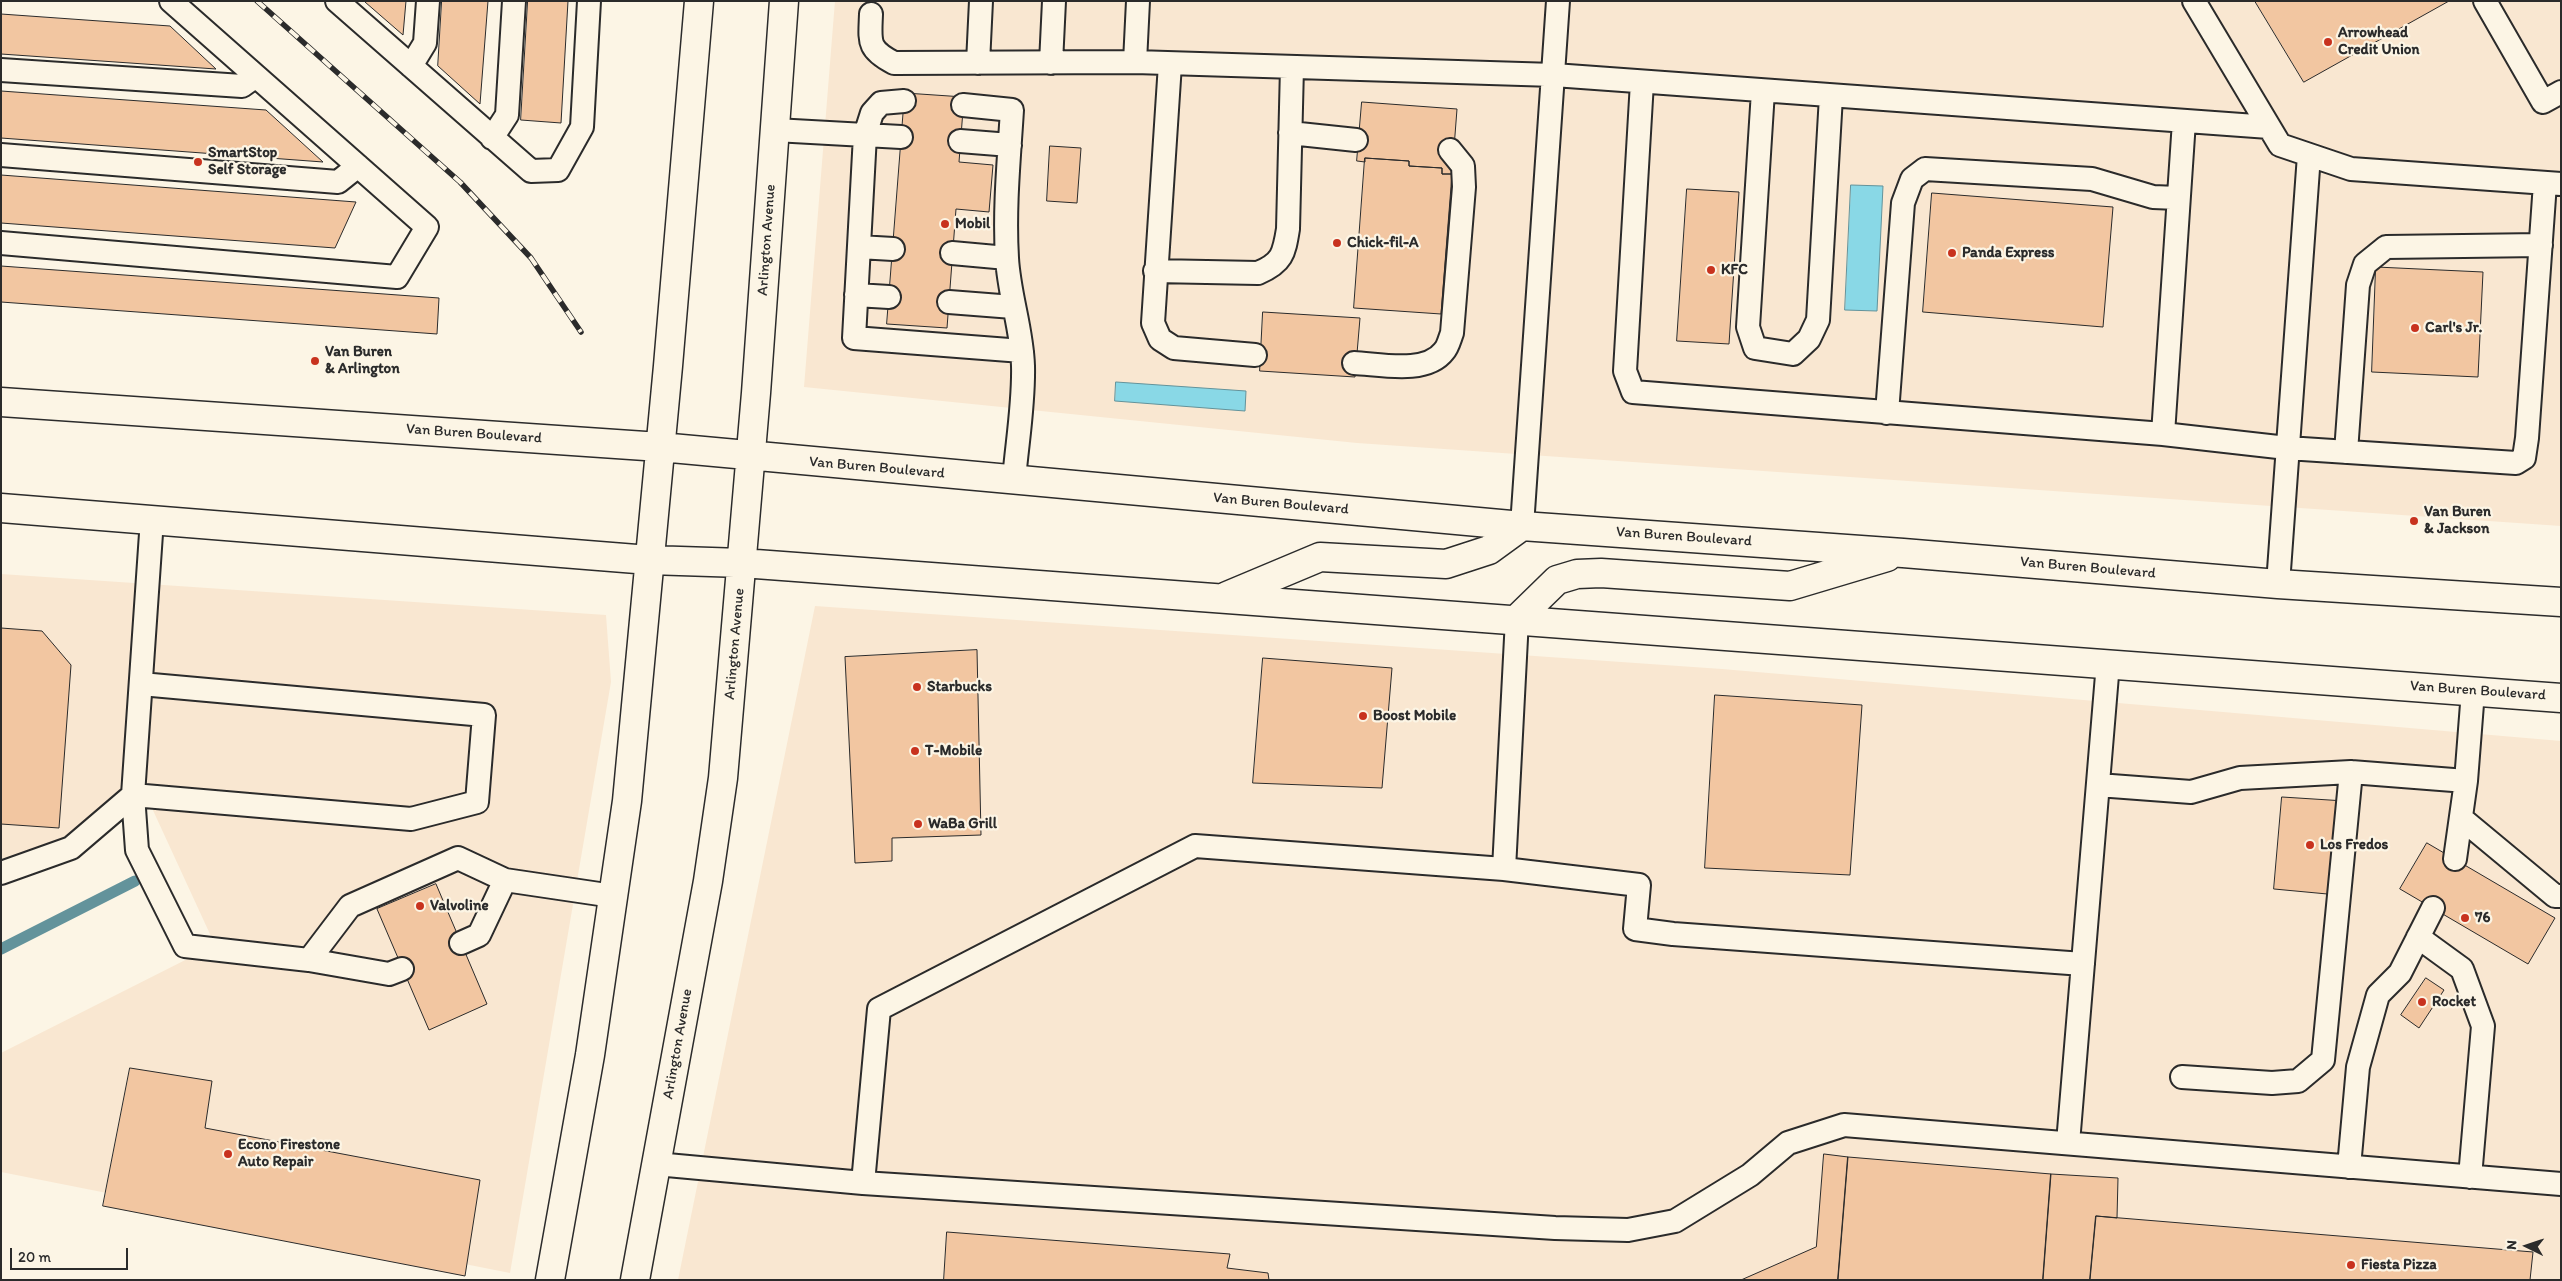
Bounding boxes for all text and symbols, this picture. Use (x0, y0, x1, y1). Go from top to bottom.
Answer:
place label: Arrowhead Credit Union (2338, 24, 2419, 59)
marker: Arrowhead Credit Union (2322, 36, 2334, 48)
place label: SmartStop Self Storage (208, 144, 287, 179)
marker: SmartStop Self Storage (192, 156, 204, 168)
street label: Arlington Avenue (754, 184, 780, 296)
place label: Mobil (955, 215, 990, 233)
marker: Mobil (939, 218, 951, 230)
place label: Chick-fil-A (1347, 234, 1419, 252)
marker: Chick-fil-A (1331, 237, 1343, 249)
place label: Panda Express (1962, 244, 2055, 262)
marker: Panda Express (1946, 247, 1958, 259)
place label: KFC (1721, 261, 1748, 279)
marker: KFC (1705, 264, 1717, 276)
place label: Carl's Jr. (2425, 319, 2483, 337)
marker: Carl's Jr. (2409, 322, 2421, 334)
place label: Van Buren & Arlington (325, 343, 400, 378)
marker: Van Buren & Arlington (309, 355, 321, 367)
street label: Van Buren Boulevard (405, 420, 543, 448)
street label: Van Buren Boulevard (808, 453, 946, 483)
street label: Van Buren Boulevard (1212, 489, 1350, 519)
place label: Van Buren & Jackson (2424, 503, 2491, 538)
marker: Van Buren & Jackson (2408, 515, 2420, 527)
street label: Van Buren Boulevard (1615, 523, 1753, 551)
street label: Van Buren Boulevard (2019, 553, 2157, 583)
street label: Arlington Avenue (721, 588, 749, 700)
street label: Van Buren Boulevard (2409, 677, 2547, 705)
place label: Starbucks (927, 678, 992, 696)
marker: Starbucks (911, 681, 923, 693)
place label: Boost Mobile (1373, 707, 1456, 725)
marker: Boost Mobile (1357, 710, 1369, 722)
place label: T-Mobile (925, 742, 982, 760)
marker: T-Mobile (909, 745, 921, 757)
place label: WaBa Grill (928, 815, 997, 833)
marker: WaBa Grill (912, 818, 924, 830)
place label: Los Fredos (2320, 836, 2388, 854)
marker: Los Fredos (2304, 839, 2316, 851)
place label: Valvoline (430, 897, 489, 915)
marker: Valvoline (414, 900, 426, 912)
place label: 76 (2475, 909, 2490, 927)
marker: 76 (2459, 912, 2471, 924)
street label: Arlington Avenue (659, 987, 697, 1101)
place label: Rocket (2432, 993, 2476, 1011)
marker: Rocket (2416, 996, 2428, 1008)
place label: Econo Firestone Auto Repair (238, 1136, 340, 1171)
marker: Econo Firestone Auto Repair (222, 1148, 234, 1160)
north arrow (2502, 1221, 2552, 1271)
scale bar (12, 1238, 130, 1270)
text: N (2503, 1240, 2520, 1250)
text: 20 m (18, 1248, 51, 1266)
place label: Fiesta Pizza (2361, 1256, 2437, 1274)
marker: Fiesta Pizza (2345, 1259, 2357, 1271)

